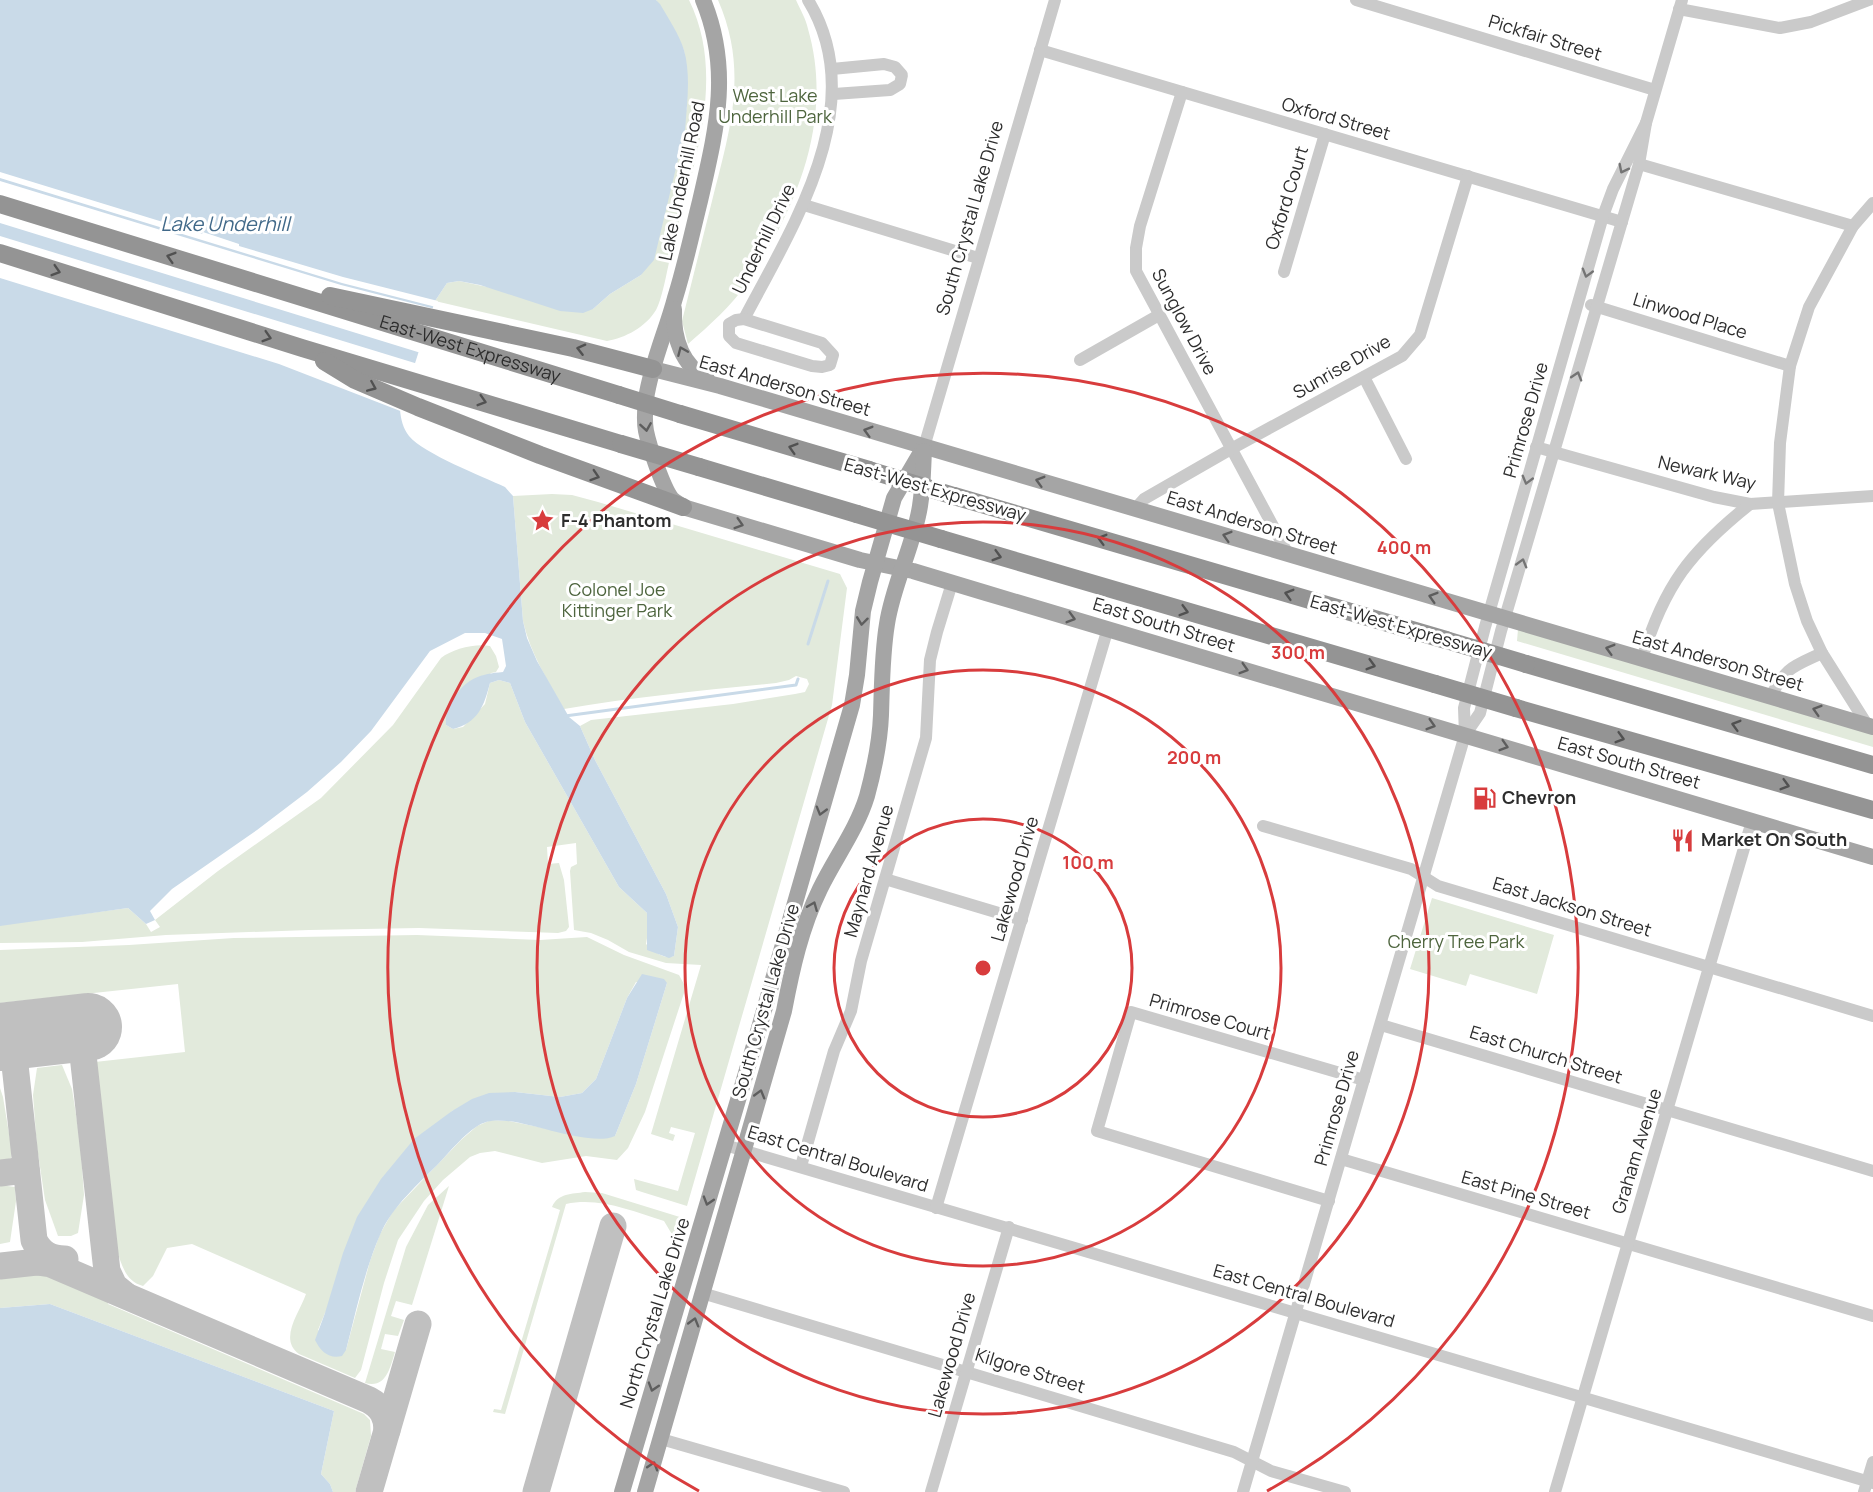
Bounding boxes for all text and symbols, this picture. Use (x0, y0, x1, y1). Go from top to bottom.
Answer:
street label: Pickfair Street (1486, 8, 1605, 66)
park label: West Lake Underhill Park (718, 83, 833, 128)
street label: Oxford Street (1279, 91, 1394, 145)
street label: Lake Underhill Road (652, 99, 710, 263)
street label: South Crystal Lake Drive (930, 118, 1008, 318)
street label: Oxford Court (1259, 143, 1313, 253)
one-way arrow (1619, 163, 1630, 173)
street label: Underhill Drive (726, 179, 800, 298)
water label: Lake Underhill (160, 210, 292, 237)
one-way arrow (166, 252, 177, 264)
one-way arrow (50, 264, 61, 276)
street label: Sunglow Drive (1147, 264, 1223, 379)
one-way arrow (1582, 267, 1594, 278)
street label: Linwood Place (1630, 286, 1750, 344)
street label: East-West Expressway (377, 309, 564, 387)
street label: Sunrise Drive (1288, 329, 1395, 404)
one-way arrow (261, 330, 272, 342)
one-way arrow (576, 344, 586, 357)
one-way arrow (677, 347, 689, 358)
street label: East Anderson Street (697, 349, 874, 421)
street label: Primrose Drive (1497, 359, 1553, 480)
one-way arrow (1570, 371, 1582, 382)
one-way arrow (365, 380, 376, 392)
one-way arrow (476, 394, 487, 406)
one-way arrow (640, 422, 652, 432)
one-way arrow (863, 426, 874, 438)
one-way arrow (788, 443, 799, 455)
street label: Newark Way (1656, 449, 1759, 495)
street label: East-West Expressway (842, 452, 1030, 527)
one-way arrow (589, 468, 600, 481)
one-way arrow (1522, 474, 1534, 485)
one-way arrow (1035, 476, 1046, 488)
street label: East Anderson Street (1164, 485, 1340, 559)
place icon: F-4 Phantom (530, 508, 556, 534)
place label: F-4 Phantom (561, 508, 671, 532)
one-way arrow (733, 517, 744, 529)
one-way arrow (1222, 531, 1233, 543)
one-way arrow (1097, 534, 1108, 546)
text: 400 m (1377, 535, 1431, 559)
one-way arrow (991, 549, 1002, 561)
one-way arrow (1515, 558, 1527, 569)
park label: Colonel Joe Kittinger Park (562, 577, 673, 622)
one-way arrow (1285, 589, 1295, 601)
street label: East-West Expressway (1308, 589, 1496, 664)
street label: East South Street (1090, 591, 1238, 657)
one-way arrow (1428, 592, 1439, 604)
one-way arrow (1179, 603, 1189, 616)
one-way arrow (1066, 611, 1076, 623)
one-way arrow (856, 616, 869, 625)
street label: East Anderson Street (1630, 624, 1807, 696)
text: 300 m (1271, 640, 1325, 664)
one-way arrow (1605, 644, 1616, 656)
one-way arrow (1365, 658, 1376, 670)
one-way arrow (1238, 662, 1249, 674)
one-way arrow (1812, 705, 1823, 717)
one-way arrow (1425, 718, 1436, 730)
one-way arrow (1731, 720, 1742, 732)
street label: East South Street (1555, 730, 1703, 794)
one-way arrow (1614, 731, 1625, 743)
one-way arrow (1498, 739, 1509, 751)
text: 200 m (1167, 745, 1221, 769)
one-way arrow (1779, 778, 1790, 790)
fuel station icon: Chevron (1471, 785, 1497, 811)
place label: Chevron (1502, 785, 1576, 809)
street label: Maynard Avenue (838, 802, 898, 940)
one-way arrow (816, 805, 828, 816)
street label: Lakewood Drive (985, 813, 1043, 944)
restaurant icon: Market On South (1670, 827, 1696, 853)
place label: Market On South (1701, 827, 1847, 851)
text: 100 m (1062, 850, 1114, 874)
street label: East Jackson Street (1490, 870, 1655, 942)
street label: South Crystal Lake Drive (726, 901, 804, 1101)
one-way arrow (805, 902, 818, 912)
park label: Cherry Tree Park (1388, 929, 1525, 953)
centre of rings (973, 958, 993, 978)
street label: Primrose Court (1147, 987, 1274, 1045)
street label: East Church Street (1467, 1019, 1625, 1089)
street label: Primrose Drive (1308, 1047, 1364, 1168)
street label: Graham Avenue (1606, 1085, 1667, 1216)
one-way arrow (753, 1089, 765, 1100)
street label: East Central Boulevard (745, 1119, 932, 1197)
street label: East Pine Street (1459, 1164, 1594, 1224)
one-way arrow (703, 1195, 715, 1206)
street label: North Crystal Lake Drive (614, 1214, 695, 1411)
street label: East Central Boulevard (1211, 1258, 1398, 1332)
street label: Lakewood Drive (922, 1289, 980, 1420)
one-way arrow (687, 1317, 699, 1328)
street label: Kilgore Street (972, 1342, 1088, 1398)
one-way arrow (648, 1382, 660, 1392)
one-way arrow (646, 1461, 658, 1471)

